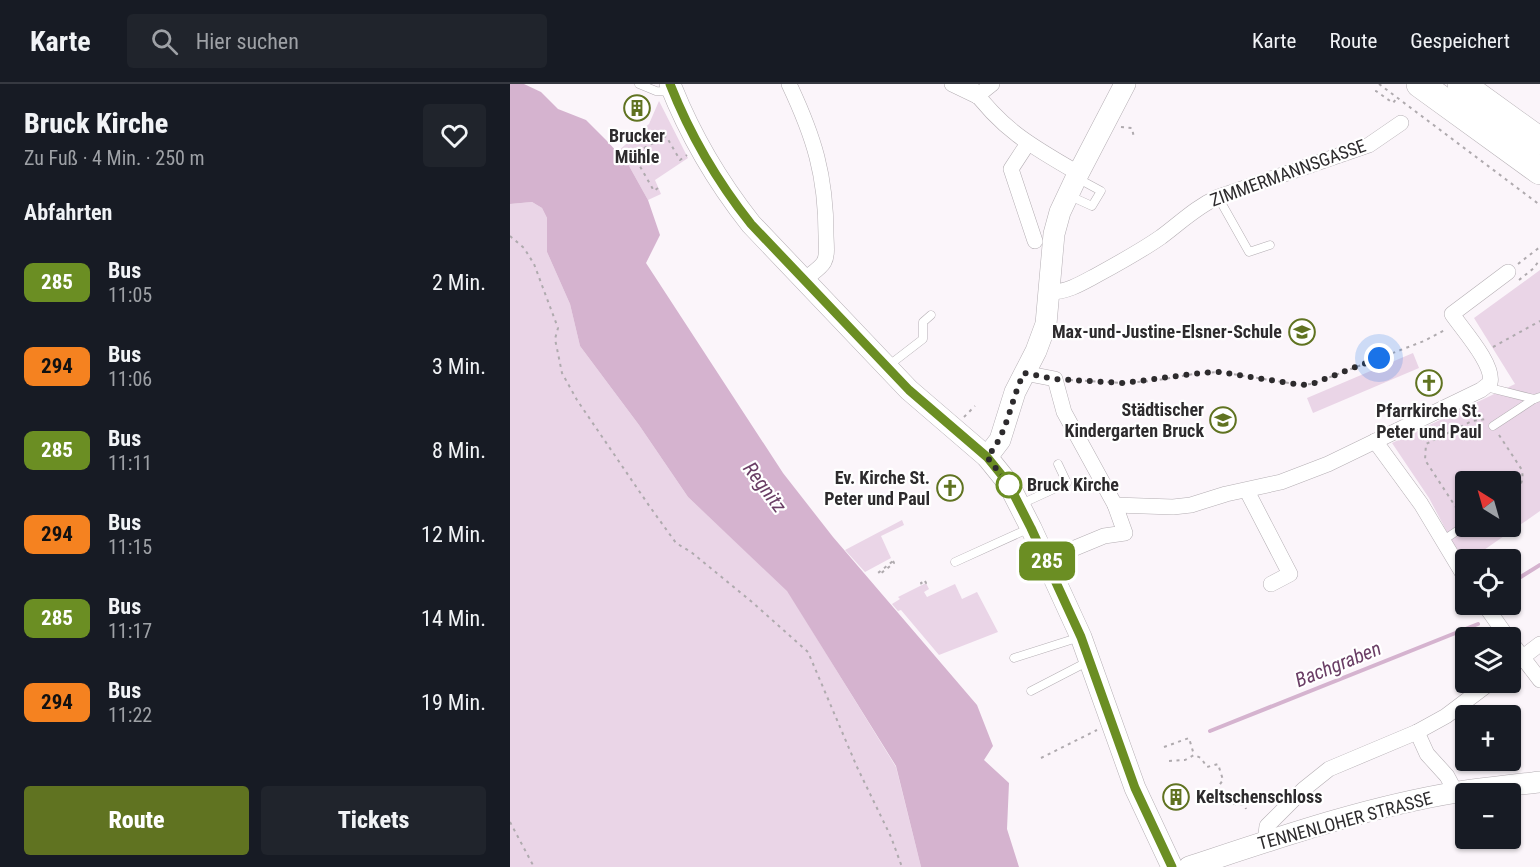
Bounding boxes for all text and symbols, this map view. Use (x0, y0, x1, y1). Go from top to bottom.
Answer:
search box (127, 14, 547, 68)
text: Karte (30, 25, 91, 58)
icon: search (148, 25, 181, 58)
text: Hier suchen (196, 29, 299, 54)
text: Karte (1252, 29, 1296, 53)
text: Route (1329, 29, 1377, 53)
text: Gespeichert (1410, 29, 1510, 53)
building icon: Brucker Mühle (622, 93, 652, 123)
button: heart (423, 104, 486, 167)
text: Bruck Kirche (24, 107, 168, 140)
place label: Brucker Mühle (609, 125, 665, 167)
street label: ZIMMERMANNSGASSE (1207, 135, 1369, 210)
text: Zu Fuß · 4 Min. · 250 m (24, 146, 205, 170)
text: Abfahrten (24, 200, 112, 225)
text: Bus (108, 258, 141, 283)
text: 285 (41, 270, 73, 294)
text: 2 Min. (432, 270, 486, 295)
text: 11:05 (108, 283, 152, 307)
school or university icon: Max-und-Justine-Elsner-Schule (1287, 317, 1317, 347)
place label: Max-und-Justine-Elsner-Schule (1052, 321, 1282, 342)
text: Bus (108, 342, 141, 367)
your location (1364, 343, 1394, 373)
text: 294 (41, 354, 73, 378)
text: 3 Min. (432, 354, 486, 379)
text: 11:06 (108, 367, 152, 391)
church icon: Pfarrkirche St. Peter und Paul (1414, 368, 1444, 398)
place label: Städtischer Kindergarten Bruck (1064, 399, 1204, 441)
place label: Pfarrkirche St. Peter und Paul (1376, 400, 1482, 442)
school or university icon: Städtischer Kindergarten Bruck (1208, 405, 1238, 435)
text: Bus (108, 426, 141, 451)
text: 285 (41, 438, 73, 462)
text: 8 Min. (432, 438, 486, 463)
text: 11:11 (108, 451, 152, 475)
water label: Regnitz (738, 457, 792, 517)
place label: Ev. Kirche St. Peter und Paul (824, 467, 930, 509)
north arrow (1455, 471, 1521, 537)
map controls (1455, 471, 1521, 849)
marker: Bruck Kirche (996, 472, 1022, 498)
church icon: Ev. Kirche St. Peter und Paul (935, 473, 965, 503)
place label: Bruck Kirche (1027, 474, 1119, 495)
text: Bus (108, 510, 141, 535)
text: 294 (41, 522, 73, 546)
text: 12 Min. (421, 522, 486, 547)
text: 11:15 (108, 535, 152, 559)
line badge: 285 (1012, 542, 1082, 580)
text: 285 (1031, 549, 1063, 573)
button: locate (1455, 549, 1521, 615)
text: Bus (108, 594, 141, 619)
text: 285 (41, 606, 73, 630)
text: 14 Min. (421, 606, 486, 631)
text: 11:17 (108, 619, 152, 643)
button: layers (1455, 627, 1521, 693)
water label: Bachgraben (1291, 636, 1385, 692)
text: Bus (108, 678, 141, 703)
text: 294 (41, 690, 73, 714)
text: 19 Min. (421, 690, 486, 715)
text: 11:22 (108, 703, 152, 727)
button: + (1455, 705, 1521, 771)
building icon: Keltschenschloss (1161, 782, 1191, 812)
button: − (1455, 783, 1521, 849)
button: Route (24, 786, 249, 855)
button: Tickets (261, 786, 486, 855)
place label: Keltschenschloss (1196, 786, 1322, 807)
street label: TENNENLOHER STRASSE (1255, 787, 1434, 854)

